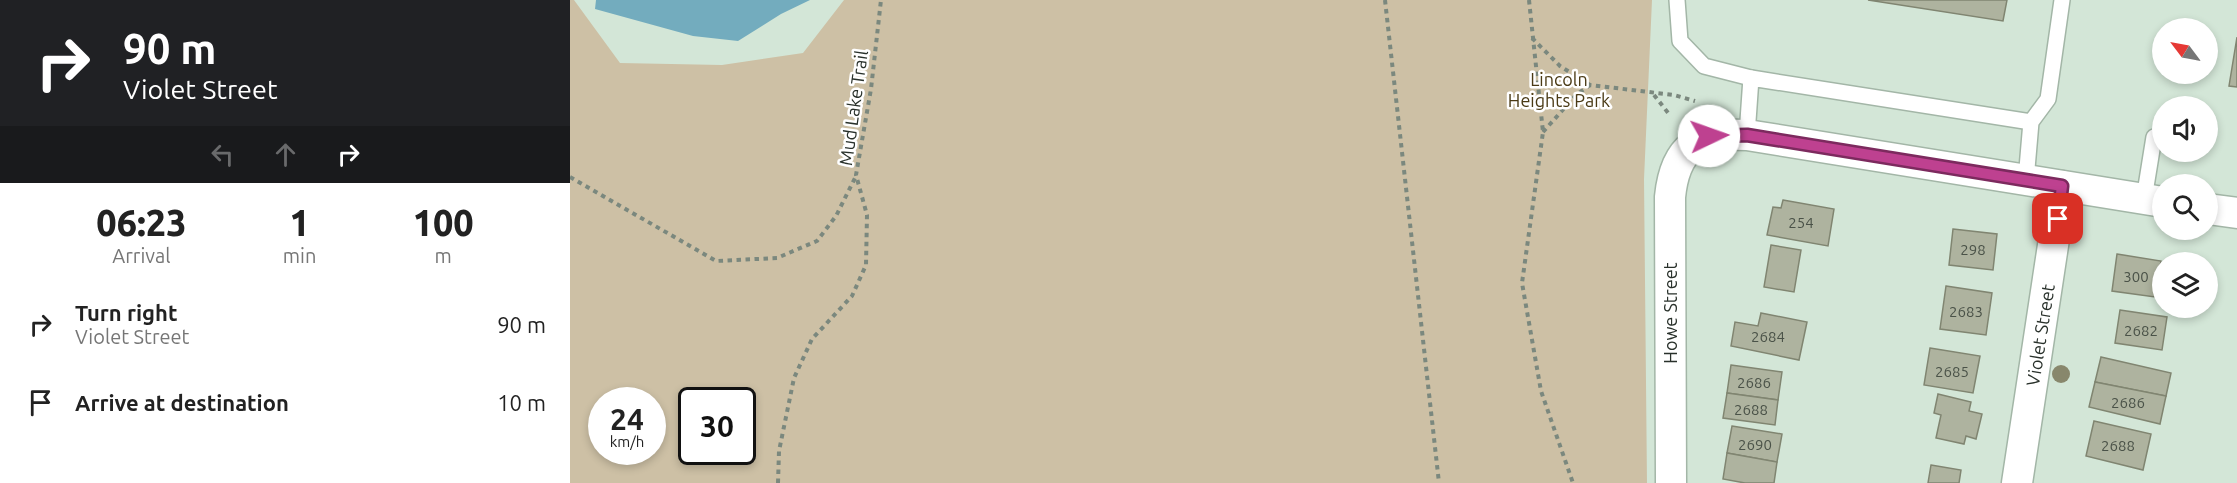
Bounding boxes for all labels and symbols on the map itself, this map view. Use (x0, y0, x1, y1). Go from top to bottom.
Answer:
north arrow (2152, 18, 2218, 84)
street label: Mud Lake Trail (835, 49, 871, 167)
park label: Lincoln Heights Park (1508, 69, 1610, 110)
position arrow (1677, 104, 1741, 168)
pin (2032, 193, 2083, 244)
house number: 254 (1788, 214, 1814, 231)
house number: 298 (1960, 241, 1986, 258)
street label: Howe Street (1660, 262, 1680, 364)
house number: 300 (2123, 268, 2149, 285)
street label: Violet Street (2022, 283, 2058, 387)
house number: 2683 (1949, 303, 1983, 320)
house number: 2682 (2124, 322, 2158, 339)
house number: 2684 (1751, 328, 1785, 345)
house number: 2685 (1935, 363, 1969, 380)
house number: 2686 (1737, 374, 1771, 391)
speed limit sign: 30 (678, 387, 756, 465)
house number: 2686 (2111, 394, 2145, 411)
house number: 2688 (1734, 401, 1768, 418)
house number: 2690 (1738, 436, 1772, 453)
house number: 2688 (2101, 437, 2135, 454)

